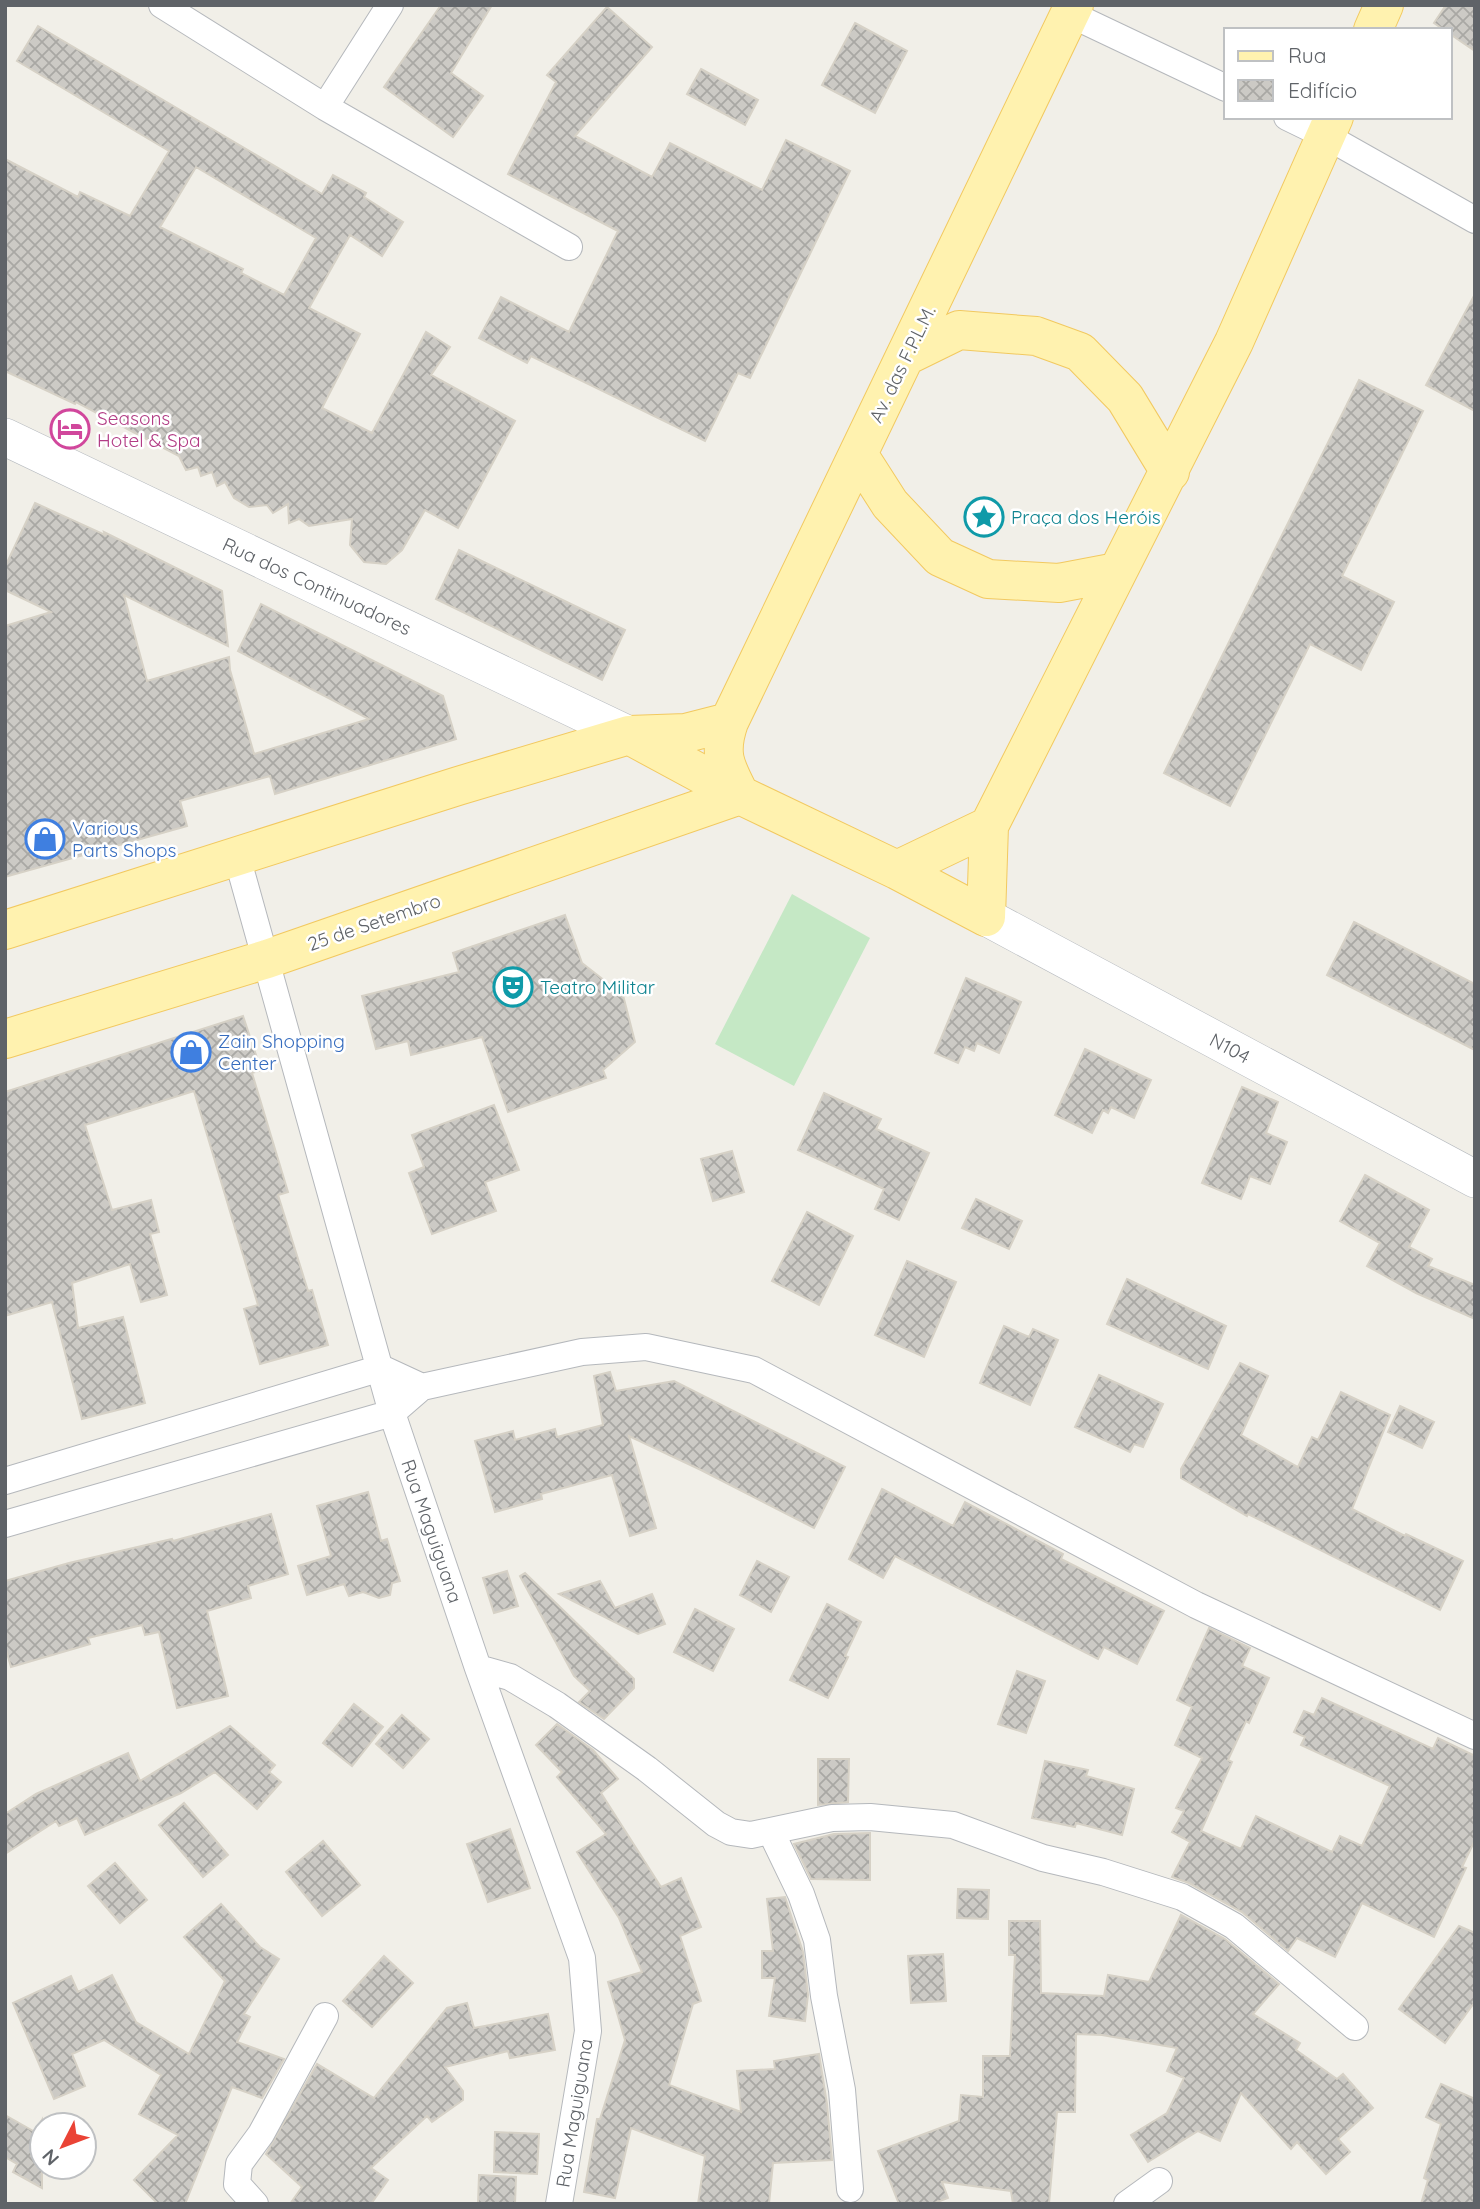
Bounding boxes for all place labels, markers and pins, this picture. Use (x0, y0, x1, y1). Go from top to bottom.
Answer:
place label: Seasons Hotel & Spa (97, 406, 201, 452)
hotel icon: Seasons Hotel & Spa (49, 408, 91, 450)
place icon: Praça dos Heróis (963, 496, 1005, 538)
place label: Praça dos Heróis (1011, 505, 1161, 529)
place label: Various Parts Shops (72, 816, 176, 862)
shop icon: Various Parts Shops (24, 818, 66, 860)
theatre icon: Teatro Militar (492, 966, 534, 1008)
place label: Teatro Militar (540, 975, 656, 999)
place label: Zain Shopping Center (218, 1029, 345, 1075)
shop icon: Zain Shopping Center (170, 1031, 212, 1073)

